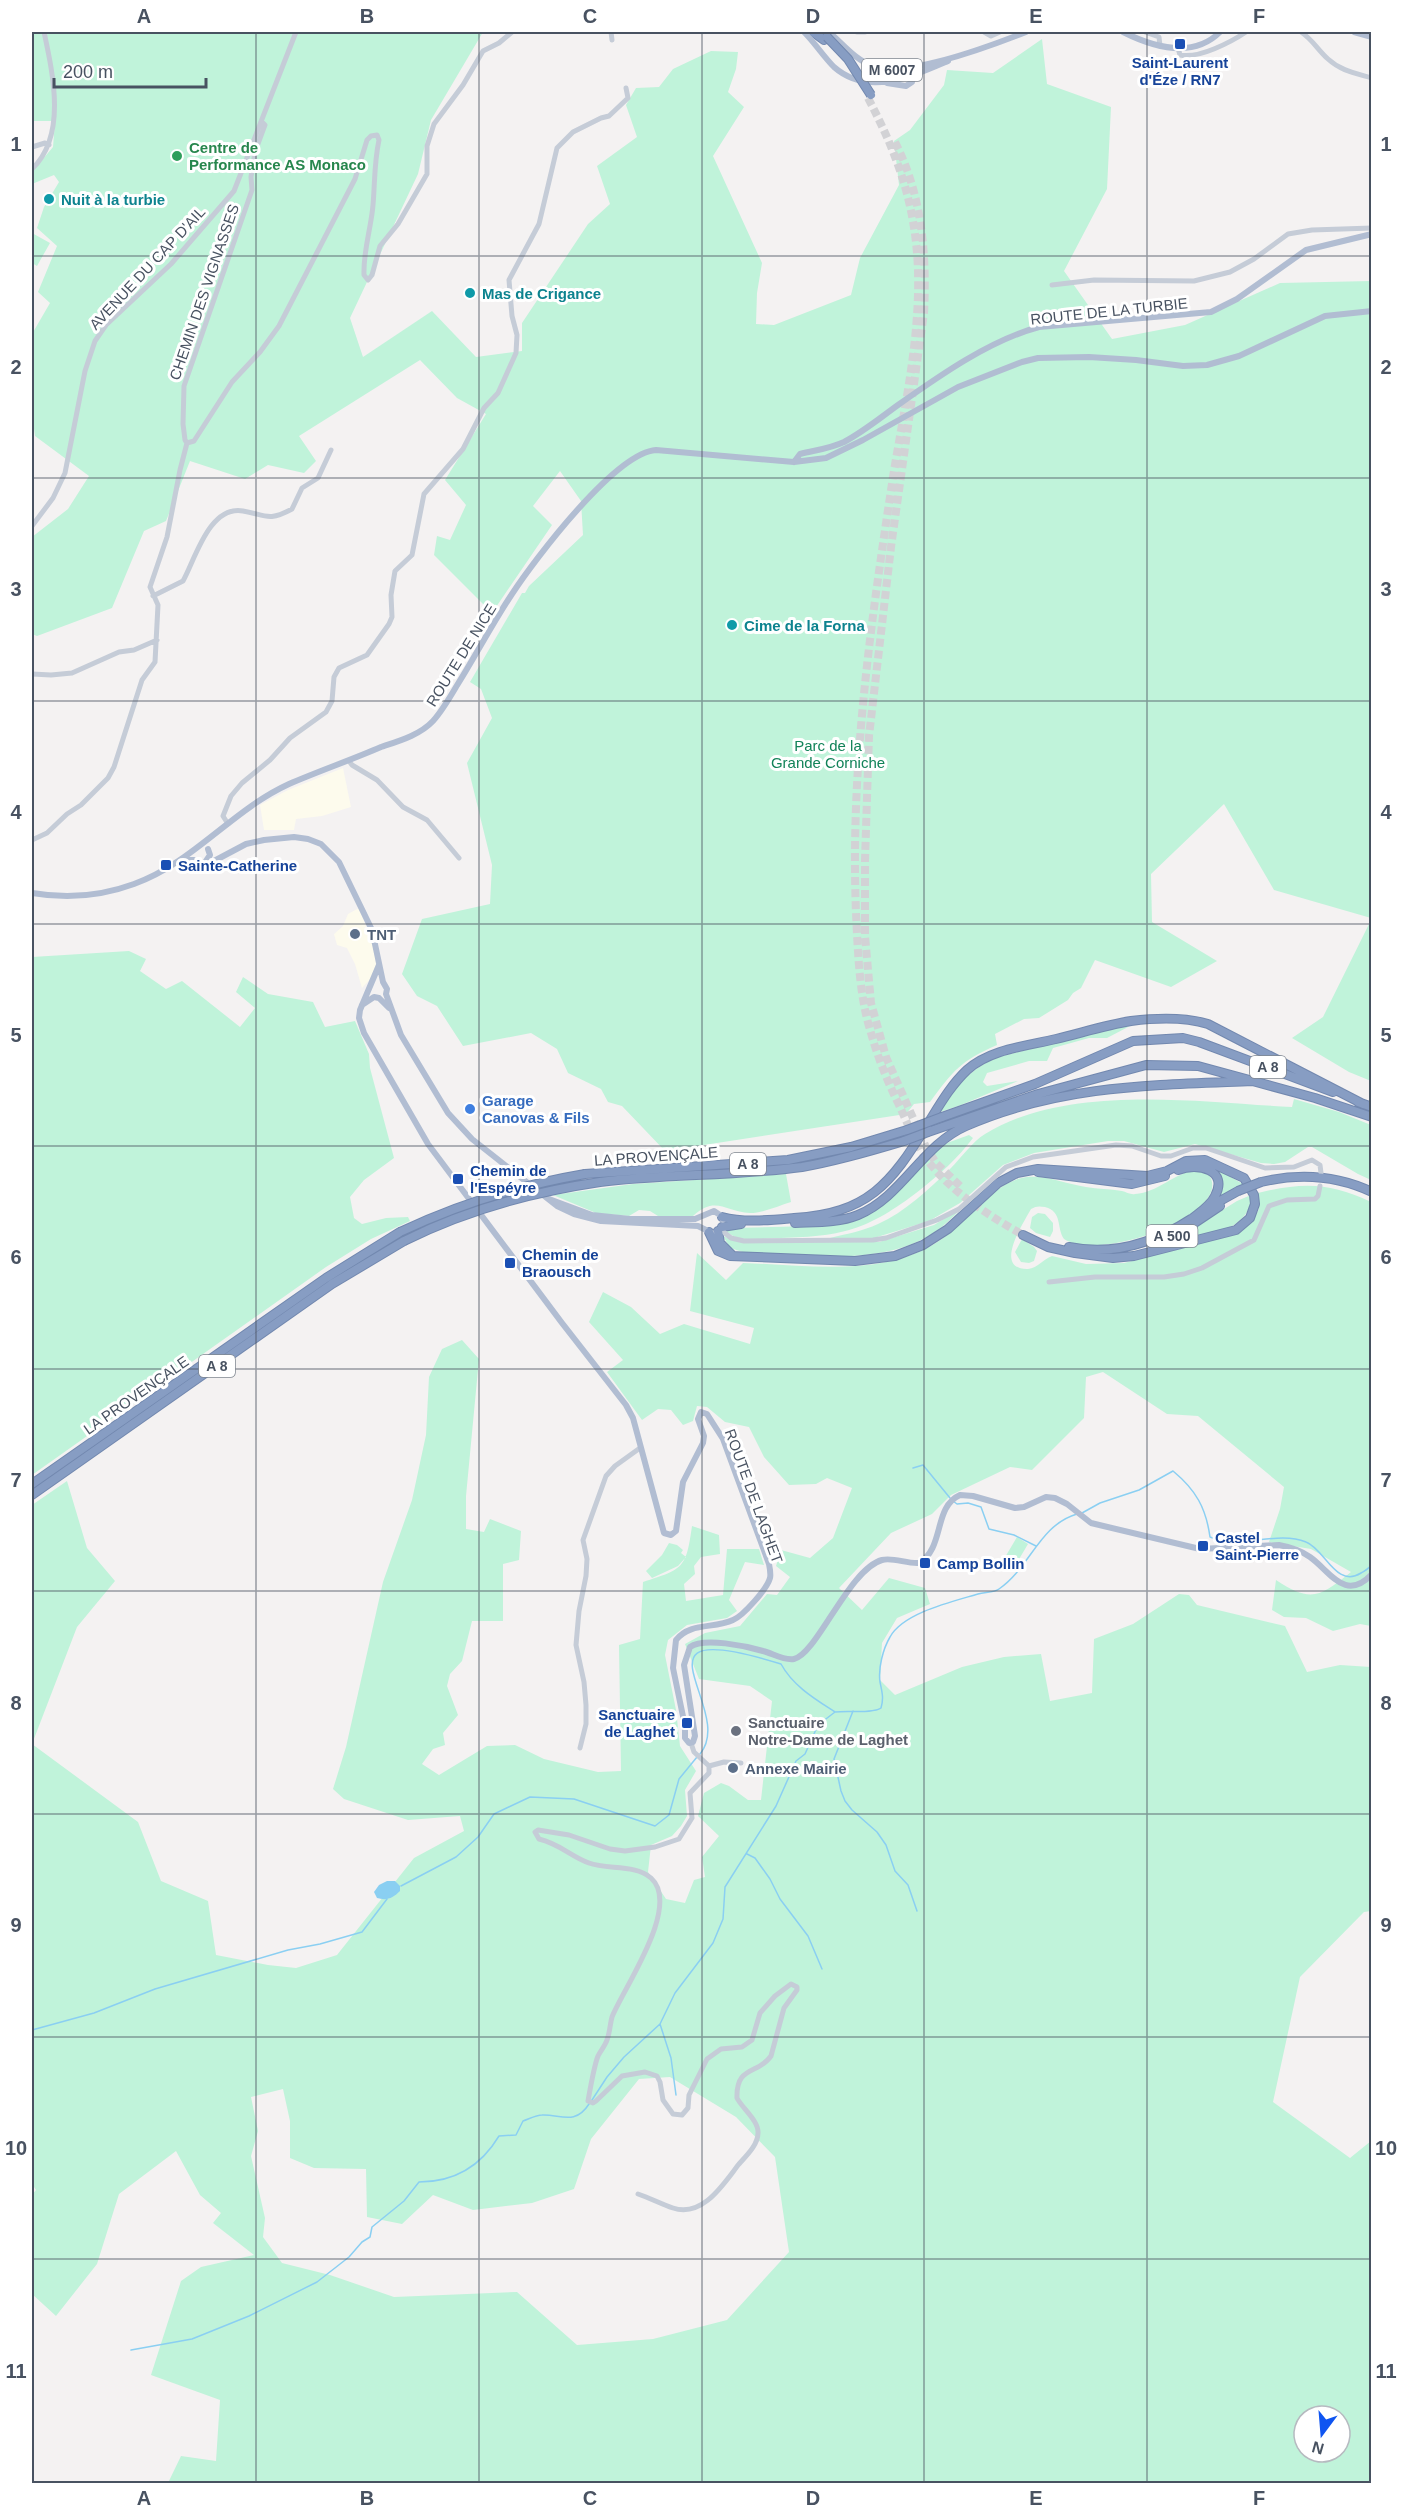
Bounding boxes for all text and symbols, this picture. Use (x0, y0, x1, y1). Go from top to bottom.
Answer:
text: A (137, 5, 151, 27)
text: B (360, 5, 374, 27)
text: C (583, 5, 597, 27)
text: D (806, 5, 820, 27)
text: E (1029, 5, 1043, 27)
text: F (1253, 5, 1265, 27)
marker: Saint-Laurent d'Éze / RN7 (1173, 37, 1187, 51)
scale bar (54, 51, 206, 89)
place label: Saint-Laurent d'Éze / RN7 (1132, 54, 1228, 88)
road number: M 6007 (862, 59, 922, 81)
text: 200 m (63, 62, 113, 82)
text: 1 (10, 133, 22, 155)
text: 1 (1380, 133, 1392, 155)
place label: Centre de Performance AS Monaco (189, 139, 366, 173)
marker: Centre de Performance AS Monaco (170, 149, 184, 163)
place label: Nuit à la turbie (61, 191, 165, 208)
marker: Nuit à la turbie (42, 192, 56, 206)
street label: CHEMIN DES VIGNASSES (166, 202, 242, 382)
street label: AVENUE DU CAP D'AIL (86, 203, 208, 333)
place label: Mas de Crigance (482, 285, 601, 302)
marker: Mas de Crigance (463, 286, 477, 300)
street label: ROUTE DE LA TURBIE (1029, 294, 1189, 328)
text: 2 (10, 356, 22, 378)
text: 2 (1380, 356, 1392, 378)
text: 3 (10, 578, 22, 600)
text: 3 (1380, 578, 1392, 600)
street label: ROUTE DE NICE (423, 601, 499, 709)
place label: Cime de la Forna (744, 617, 866, 634)
marker: Cime de la Forna (725, 618, 739, 632)
park label: Parc de la Grande Corniche (771, 737, 885, 771)
text: 4 (10, 801, 22, 823)
text: 4 (1380, 801, 1392, 823)
place label: Sainte-Catherine (178, 857, 297, 874)
marker: Sainte-Catherine (159, 858, 173, 872)
place label: TNT (367, 926, 396, 943)
marker: TNT (348, 927, 362, 941)
text: 5 (10, 1024, 22, 1046)
text: 5 (1380, 1024, 1392, 1046)
road number: A 8 (1250, 1056, 1286, 1078)
place label: Garage Canovas & Fils (482, 1092, 590, 1126)
marker: Garage Canovas & Fils (463, 1102, 477, 1116)
street label: LA PROVENÇALE (593, 1143, 719, 1169)
road number: A 8 (730, 1153, 766, 1175)
place label: Chemin de l'Espéyre (470, 1162, 547, 1196)
marker: Chemin de l'Espéyre (451, 1172, 465, 1186)
road number: A 500 (1146, 1225, 1198, 1247)
text: 6 (10, 1246, 22, 1268)
place label: Chemin de Braousch (522, 1246, 599, 1280)
text: 6 (1380, 1246, 1392, 1268)
marker: Chemin de Braousch (503, 1256, 517, 1270)
street label: LA PROVENÇALE (80, 1352, 192, 1438)
road number: A 8 (199, 1355, 235, 1377)
street label: ROUTE DE LAGHET (722, 1427, 786, 1565)
text: 7 (10, 1469, 22, 1491)
text: 7 (1380, 1469, 1392, 1491)
place label: Castel Saint-Pierre (1215, 1529, 1299, 1563)
marker: Castel Saint-Pierre (1196, 1539, 1210, 1553)
place label: Camp Bollin (937, 1555, 1025, 1572)
marker: Camp Bollin (918, 1556, 932, 1570)
text: 8 (10, 1692, 22, 1714)
text: 8 (1380, 1692, 1392, 1714)
place label: Sanctuaire de Laghet (598, 1706, 675, 1740)
place label: Sanctuaire Notre-Dame de Laghet (748, 1714, 908, 1748)
marker: Sanctuaire de Laghet (680, 1716, 694, 1730)
marker: Sanctuaire Notre-Dame de Laghet (729, 1724, 743, 1738)
place label: Annexe Mairie (745, 1760, 847, 1777)
marker: Annexe Mairie (726, 1761, 740, 1775)
text: 9 (10, 1914, 22, 1936)
text: 9 (1380, 1914, 1392, 1936)
text: 10 (5, 2137, 27, 2159)
text: 10 (1375, 2137, 1397, 2159)
text: 11 (5, 2360, 27, 2382)
text: 11 (1375, 2360, 1397, 2382)
north arrow (1292, 2404, 1352, 2464)
text: N (1310, 2438, 1326, 2458)
text: A (137, 2487, 151, 2509)
text: B (360, 2487, 374, 2509)
text: C (583, 2487, 597, 2509)
text: D (806, 2487, 820, 2509)
text: E (1029, 2487, 1043, 2509)
text: F (1253, 2487, 1265, 2509)

